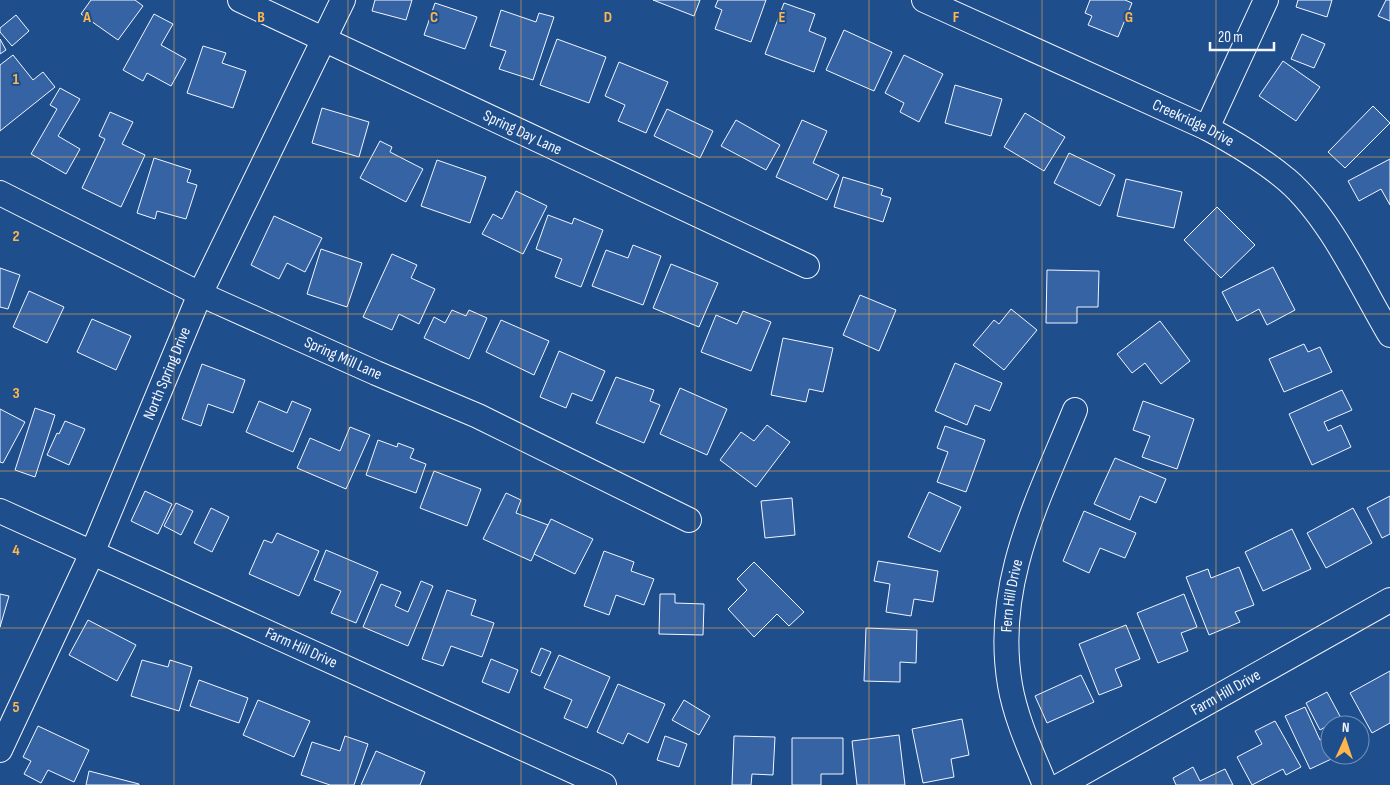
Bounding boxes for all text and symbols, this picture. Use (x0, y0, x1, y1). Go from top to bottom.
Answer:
text: A (82, 8, 91, 27)
text: B (257, 8, 265, 27)
text: C (430, 8, 438, 27)
text: D (604, 8, 612, 27)
text: E (779, 8, 786, 27)
text: F (953, 8, 960, 27)
text: G (1125, 8, 1133, 27)
scale bar (1210, 20, 1274, 52)
text: 20 m (1218, 28, 1243, 47)
text: 1 (13, 70, 20, 89)
street label: Creekridge Drive (1149, 95, 1238, 151)
street label: Spring Day Lane (480, 106, 565, 159)
text: 2 (12, 227, 20, 246)
street label: North Spring Drive (139, 324, 195, 423)
street label: Spring Mill Lane (301, 333, 385, 384)
text: 3 (12, 384, 20, 403)
text: 4 (12, 541, 20, 560)
street label: Fern Hill Drive (997, 557, 1027, 633)
street label: Farm Hill Drive (262, 623, 340, 672)
street label: Farm Hill Drive (1188, 665, 1264, 720)
text: 5 (12, 698, 20, 717)
north arrow (1320, 715, 1370, 765)
text: N (1341, 719, 1350, 736)

